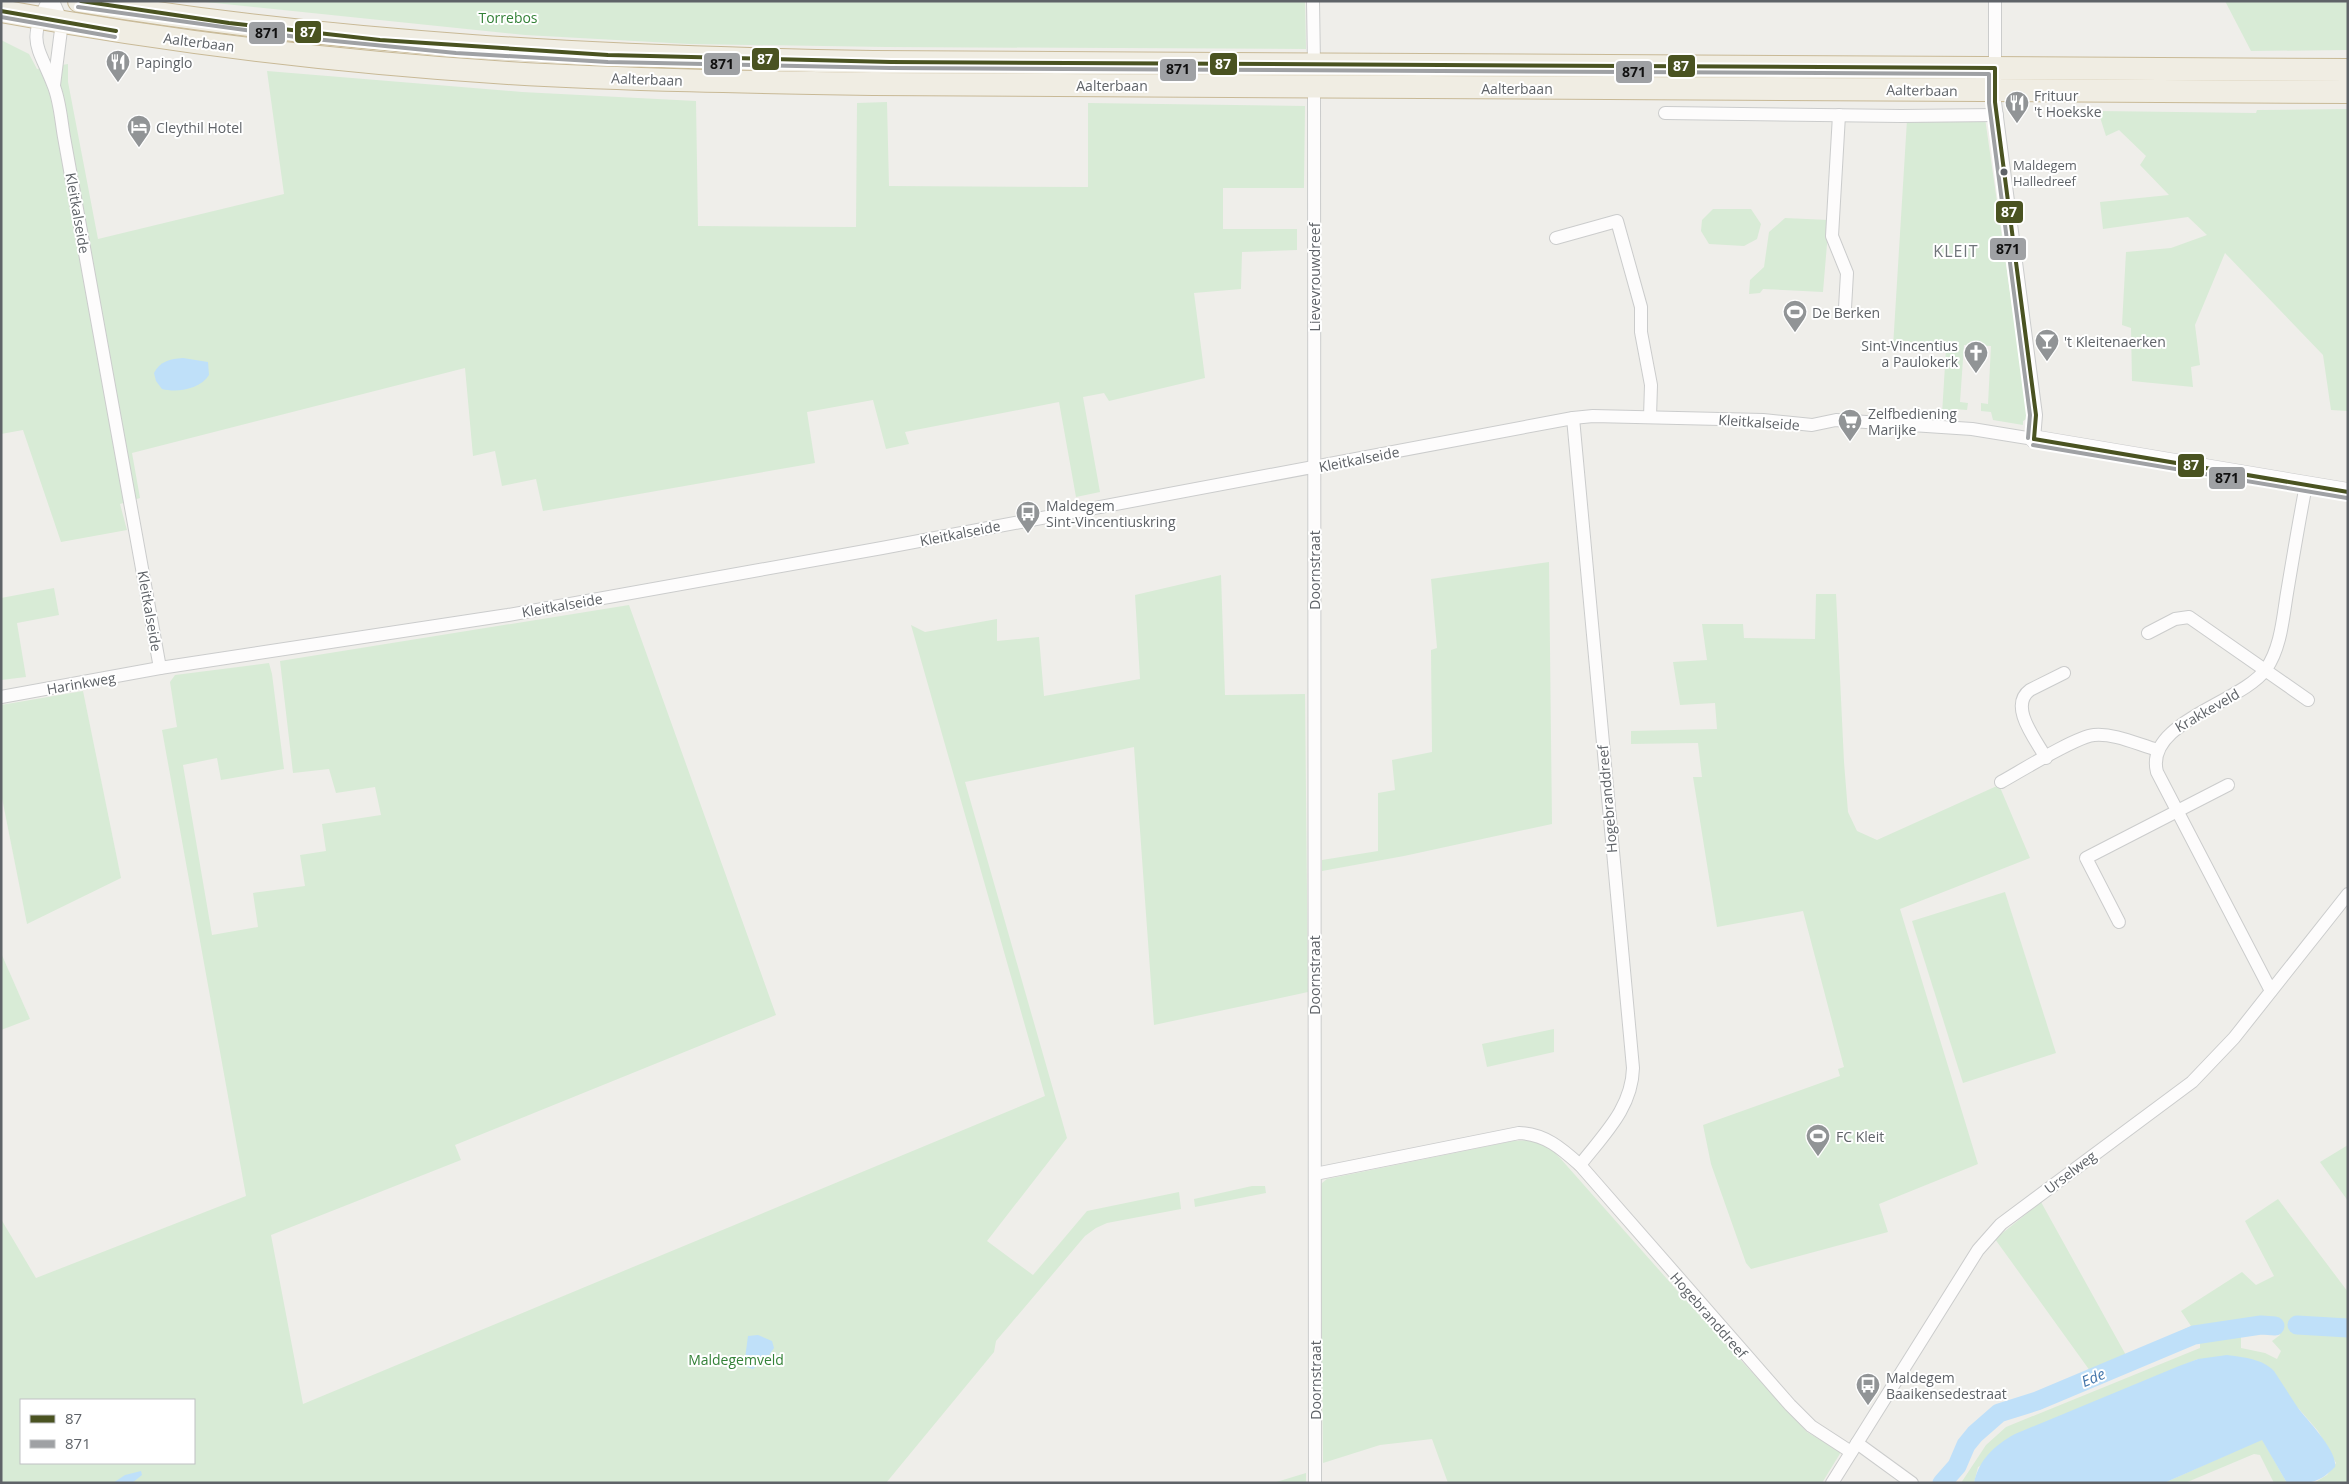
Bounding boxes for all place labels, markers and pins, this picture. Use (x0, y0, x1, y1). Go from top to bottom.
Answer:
restaurant icon: Papinglo (105, 49, 131, 83)
place label: Papinglo (136, 53, 192, 72)
place label: Frituur 't Hoekske (2034, 86, 2102, 121)
restaurant icon: Frituur 't Hoekske (2004, 90, 2030, 124)
hotel icon: Cleythil Hotel (126, 114, 152, 148)
place label: Cleythil Hotel (156, 118, 243, 137)
place label: Maldegem Halledreef (2013, 156, 2077, 190)
marker: Maldegem Halledreef (1999, 167, 2009, 177)
sports icon: De Berken (1782, 299, 1808, 333)
place label: De Berken (1812, 303, 1880, 322)
bar icon: 't Kleitenaerken (2034, 328, 2060, 362)
place label: 't Kleitenaerken (2064, 332, 2166, 351)
place label: Sint-Vincentius a Paulokerk (1861, 336, 1959, 371)
church icon: Sint-Vincentius a Paulokerk (1963, 340, 1989, 374)
place label: Zelfbediening Marijke (1868, 404, 1957, 439)
supermarket icon: Zelfbediening Marijke (1837, 408, 1863, 442)
place label: Maldegem Sint-Vincentiuskring (1046, 496, 1176, 531)
bus stop icon: Maldegem Sint-Vincentiuskring (1015, 500, 1041, 534)
sports icon: FC Kleit (1805, 1123, 1831, 1157)
place label: FC Kleit (1836, 1127, 1884, 1146)
place label: Maldegem Baaikensedestraat (1886, 1368, 2007, 1403)
bus stop icon: Maldegem Baaikensedestraat (1855, 1372, 1881, 1406)

